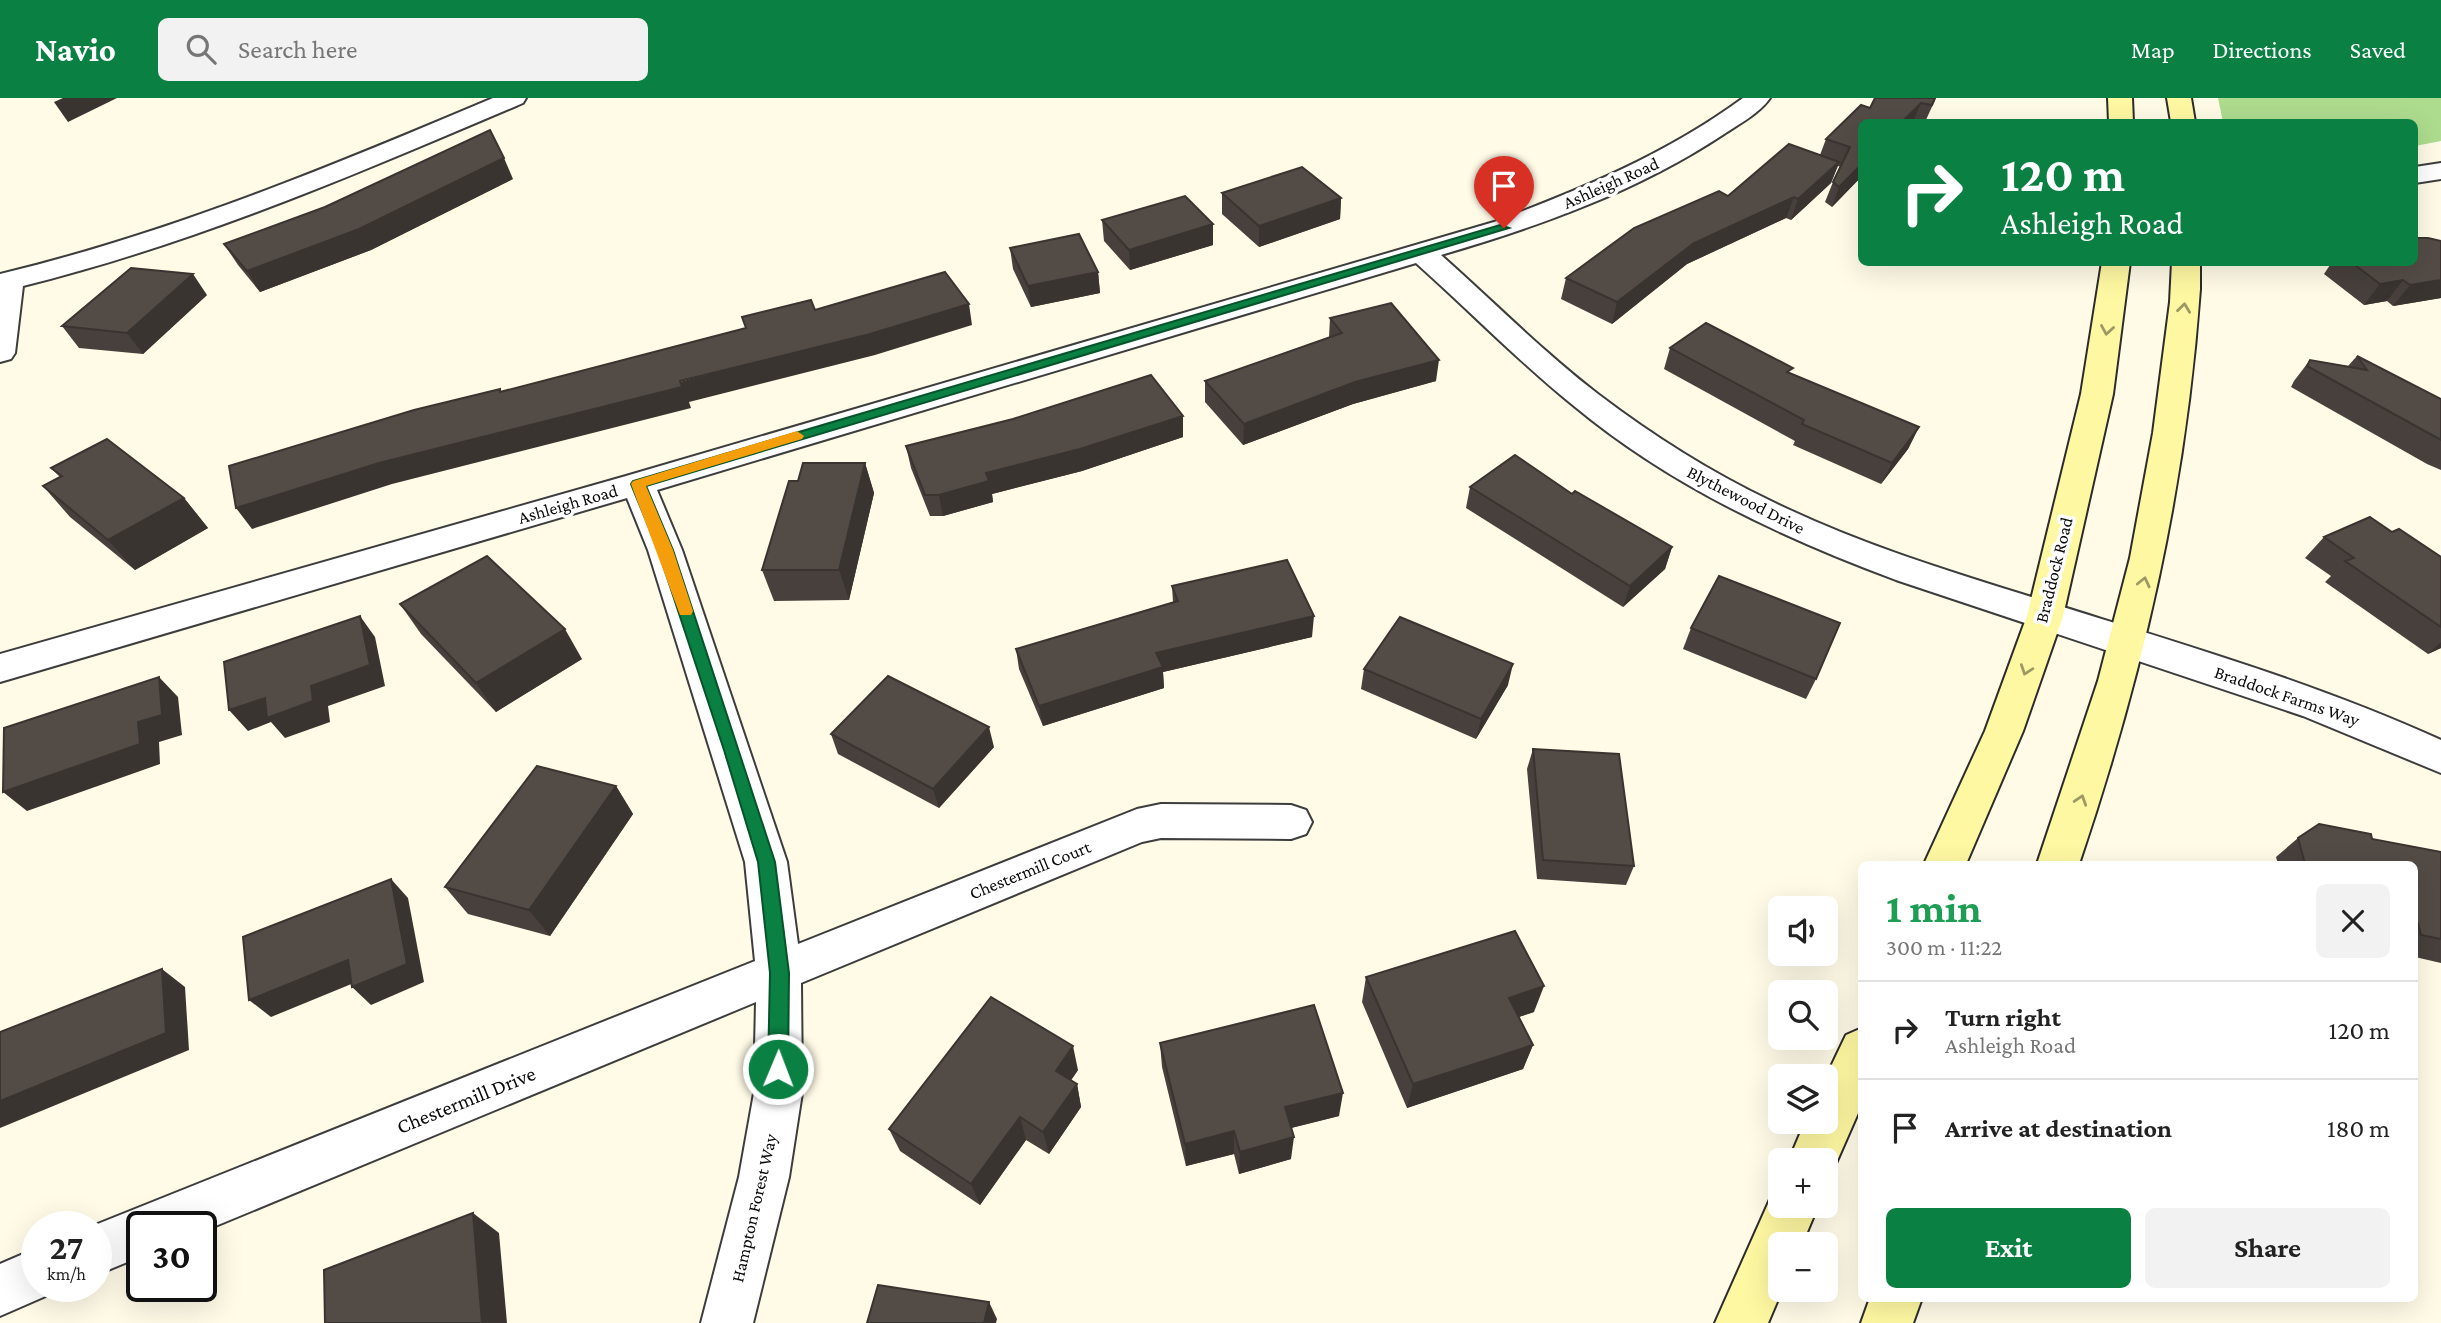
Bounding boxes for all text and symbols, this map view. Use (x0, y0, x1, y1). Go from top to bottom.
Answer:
search box (158, 18, 648, 81)
icon: search (182, 30, 220, 68)
text: Navio (35, 31, 116, 68)
text: Search here (238, 35, 357, 64)
text: Map (2131, 36, 2175, 63)
text: Directions (2213, 36, 2312, 63)
text: Saved (2350, 36, 2406, 63)
icon: right (1886, 147, 1977, 238)
text: 120 m (2001, 147, 2125, 202)
street label: Ashleigh Road (1560, 153, 1662, 213)
pin (1474, 156, 1534, 228)
icon: arrive (1485, 167, 1523, 205)
text: Ashleigh Road (2001, 205, 2183, 241)
one-way arrow (2177, 303, 2192, 314)
one-way arrow (2100, 324, 2115, 336)
street label: Blythewood Drive (1684, 462, 1808, 538)
street label: Ashleigh Road (516, 480, 621, 528)
street label: Braddock Road (2031, 515, 2077, 625)
one-way arrow (2135, 576, 2150, 588)
street label: Braddock Farms Way (2212, 662, 2363, 730)
one-way arrow (2020, 663, 2034, 675)
one-way arrow (2073, 795, 2087, 807)
street label: Chestermill Court (967, 836, 1094, 903)
text: 1 min (1886, 884, 1982, 931)
button: close (2316, 884, 2390, 958)
map controls (1768, 896, 1838, 1302)
button: sound (1768, 896, 1838, 966)
text: 300 m · 11:22 (1886, 934, 2002, 960)
button: search (1768, 980, 1838, 1050)
text: Turn right (1945, 1003, 2061, 1032)
icon: right (1886, 1011, 1924, 1049)
text: 120 m (2329, 1016, 2390, 1045)
position arrow (741, 1032, 815, 1106)
text: Ashleigh Road (1945, 1032, 2076, 1058)
street label: Chestermill Drive (393, 1061, 539, 1139)
button: layers (1768, 1064, 1838, 1134)
icon: arrive (1886, 1109, 1924, 1147)
text: Arrive at destination (1945, 1114, 2172, 1143)
text: 180 m (2327, 1114, 2390, 1143)
street label: Hampton Forest Way (727, 1131, 781, 1284)
button: + (1768, 1148, 1838, 1218)
button: Exit (1886, 1208, 2131, 1288)
button: Share (2145, 1208, 2390, 1288)
speed limit sign: 30 (126, 1211, 217, 1302)
text: 27 (50, 1228, 83, 1267)
button: − (1768, 1232, 1838, 1302)
text: km/h (47, 1264, 86, 1284)

